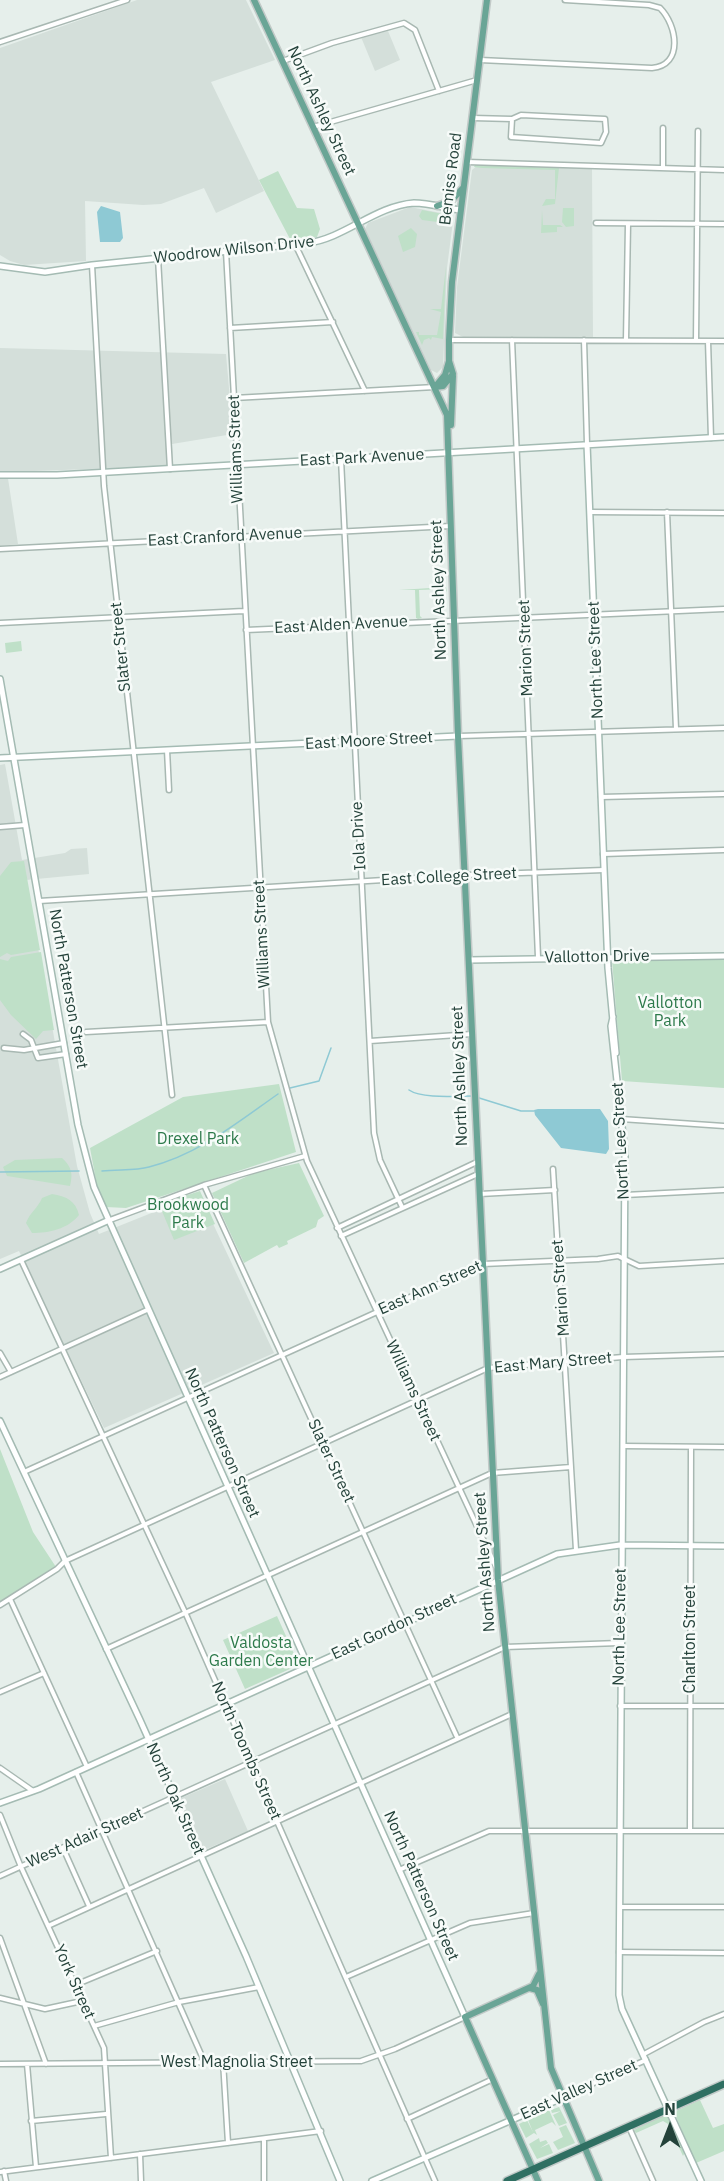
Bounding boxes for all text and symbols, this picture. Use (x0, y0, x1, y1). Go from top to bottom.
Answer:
street label: North Ashley Street (283, 43, 359, 179)
street label: Bemiss Road (436, 132, 466, 226)
street label: Woodrow Wilson Drive (153, 232, 315, 268)
street label: Williams Street (225, 394, 247, 504)
street label: East Park Avenue (299, 445, 425, 471)
street label: North Ashley Street (427, 519, 451, 661)
street label: East Cranford Avenue (147, 523, 303, 551)
street label: Marion Street (515, 599, 537, 697)
street label: Slater Street (107, 601, 135, 693)
street label: North Lee Street (584, 601, 608, 719)
street label: East Alden Avenue (274, 612, 408, 638)
street label: East Moore Street (305, 728, 433, 754)
street label: Iola Drive (348, 801, 370, 871)
street label: East College Street (381, 864, 517, 890)
street label: Williams Street (250, 879, 274, 989)
street label: North Patterson Street (44, 908, 92, 1070)
street label: Vallotton Drive (544, 946, 650, 968)
park label: Vallotton Park (638, 993, 702, 1031)
street label: North Ashley Street (448, 1005, 472, 1147)
street label: North Lee Street (608, 1082, 634, 1200)
park label: Drexel Park (157, 1129, 239, 1149)
park label: Brookwood Park (147, 1195, 229, 1233)
street label: Marion Street (548, 1239, 574, 1337)
street label: East Ann Street (375, 1257, 485, 1319)
street label: Williams Street (381, 1338, 445, 1444)
street label: East Mary Street (493, 1348, 613, 1378)
street label: North Patterson Street (180, 1365, 264, 1521)
street label: Slater Street (303, 1416, 359, 1506)
street label: North Ashley Street (471, 1491, 499, 1633)
street label: North Lee Street (609, 1568, 631, 1686)
street label: Charlton Street (680, 1585, 700, 1693)
street label: East Gordon Street (328, 1590, 460, 1664)
park label: Valdosta Garden Center (209, 1633, 313, 1671)
street label: North Toombs Street (207, 1679, 285, 1823)
street label: North Oak Street (142, 1740, 208, 1858)
street label: West Adair Street (24, 1804, 146, 1872)
street label: North Patterson Street (379, 1808, 463, 1964)
street label: York Street (49, 1942, 99, 2022)
street label: West Magnolia Street (161, 2052, 313, 2072)
street label: East Valley Street (518, 2056, 640, 2124)
north arrow (640, 2097, 700, 2157)
text: N (664, 2099, 676, 2119)

